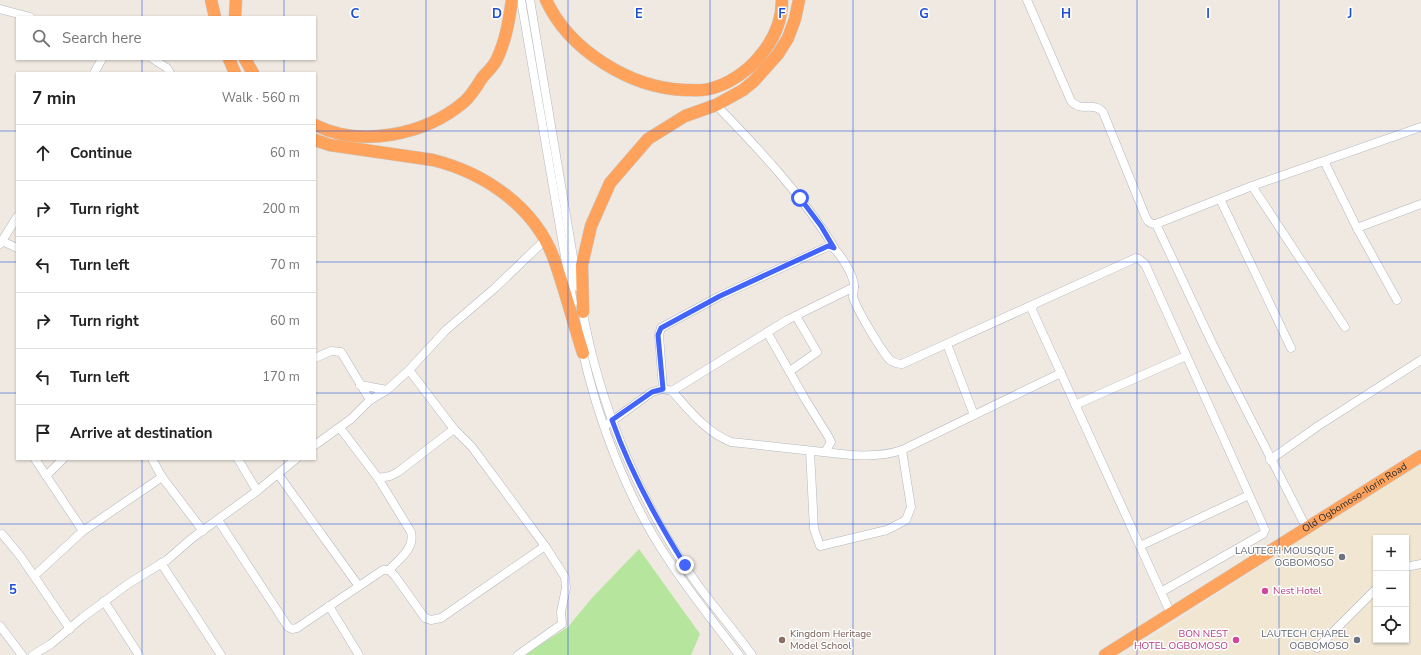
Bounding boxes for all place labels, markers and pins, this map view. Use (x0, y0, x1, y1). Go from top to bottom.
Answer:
place label: LAUTECH MOUSQUE OGBOMOSO (1235, 544, 1334, 570)
marker: LAUTECH MOUSQUE OGBOMOSO (1337, 552, 1347, 562)
place label: Nest Hotel (1273, 584, 1321, 598)
marker: Nest Hotel (1260, 586, 1270, 596)
place label: Kingdom Heritage Model School (790, 627, 871, 653)
place label: BON NEST HOTEL OGBOMOSO (1134, 627, 1228, 653)
place label: LAUTECH CHAPEL OGBOMOSO (1261, 627, 1350, 653)
marker: Kingdom Heritage Model School (777, 635, 787, 645)
marker: BON NEST HOTEL OGBOMOSO (1231, 635, 1241, 645)
marker: LAUTECH CHAPEL OGBOMOSO (1352, 635, 1362, 645)

